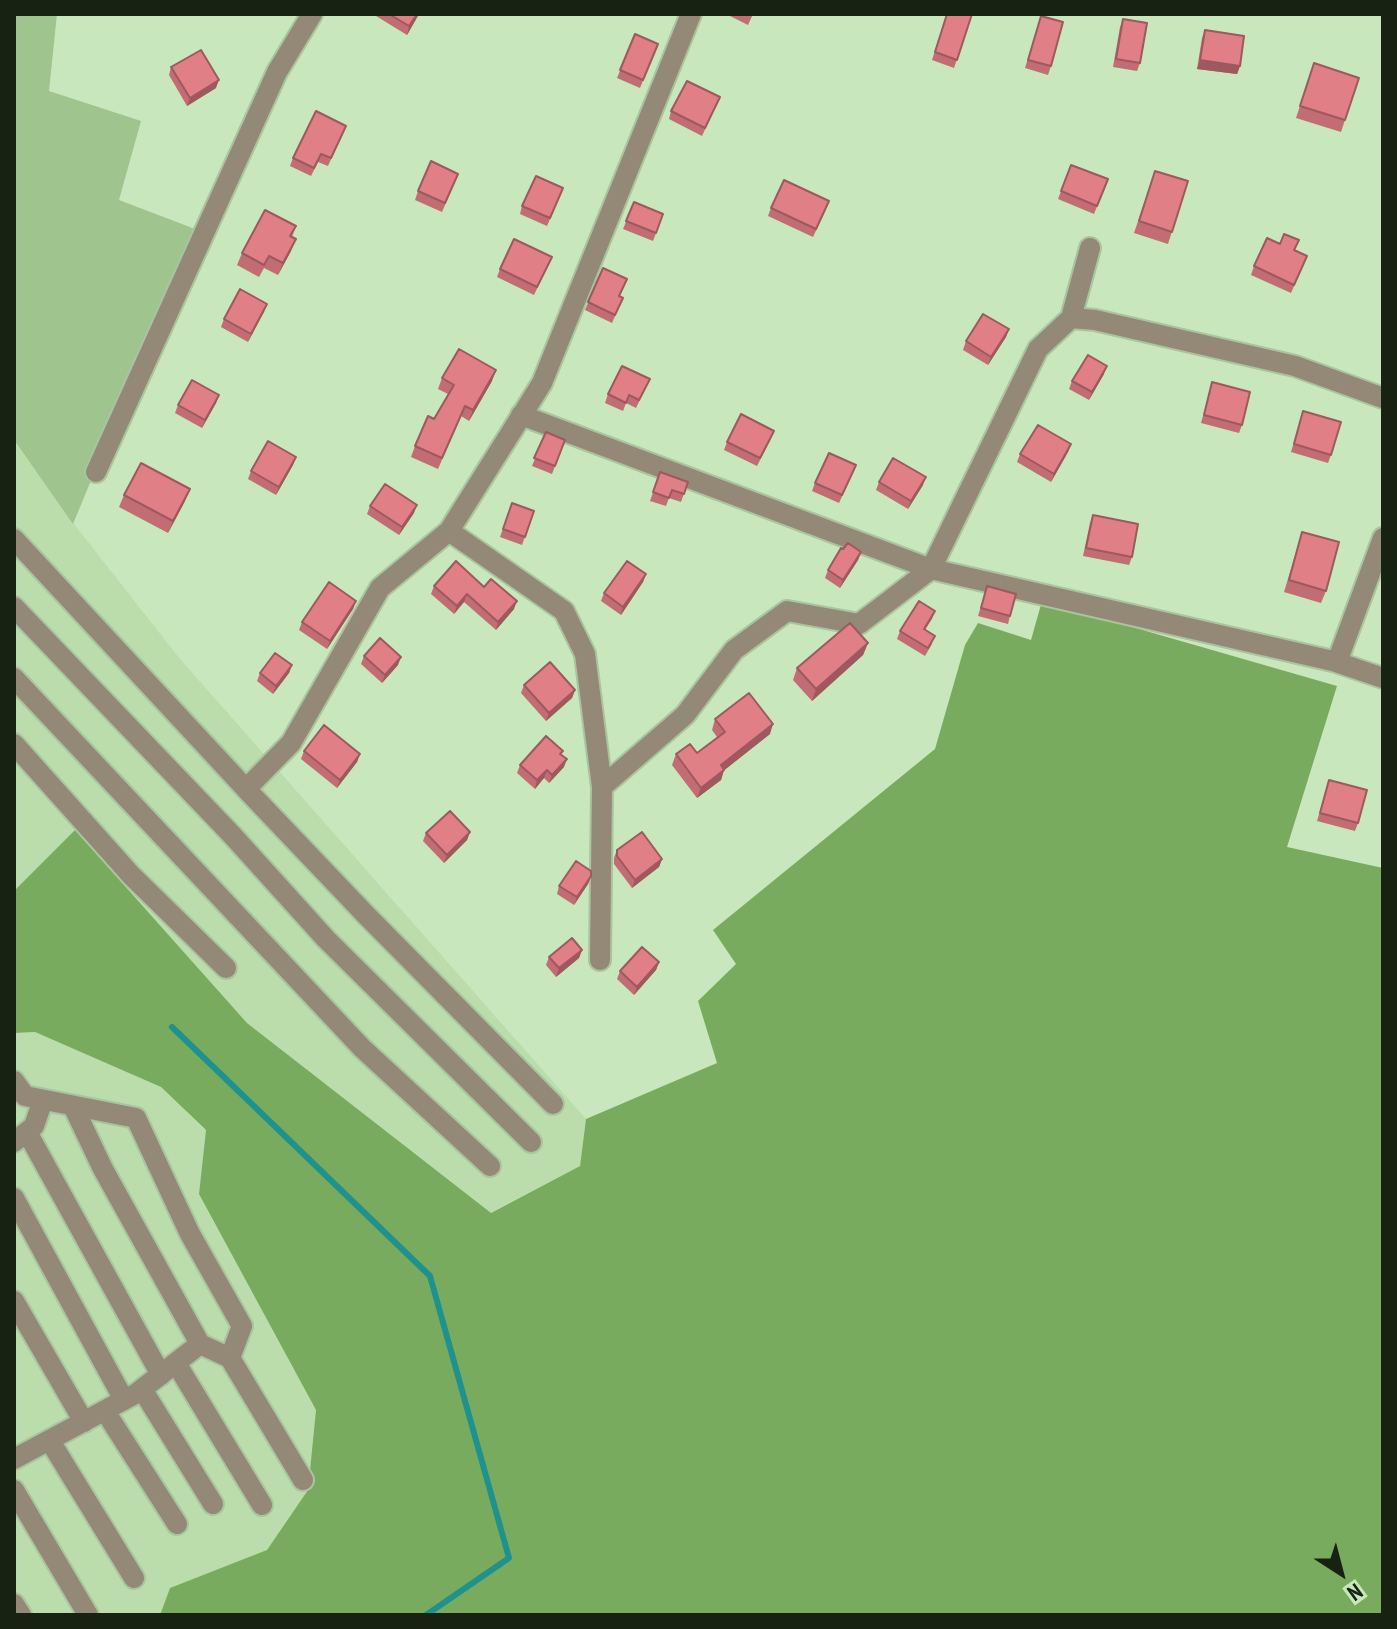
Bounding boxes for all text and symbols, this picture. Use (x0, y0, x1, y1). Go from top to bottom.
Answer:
north arrow (1301, 1533, 1381, 1613)
text: N (1342, 1578, 1368, 1607)

